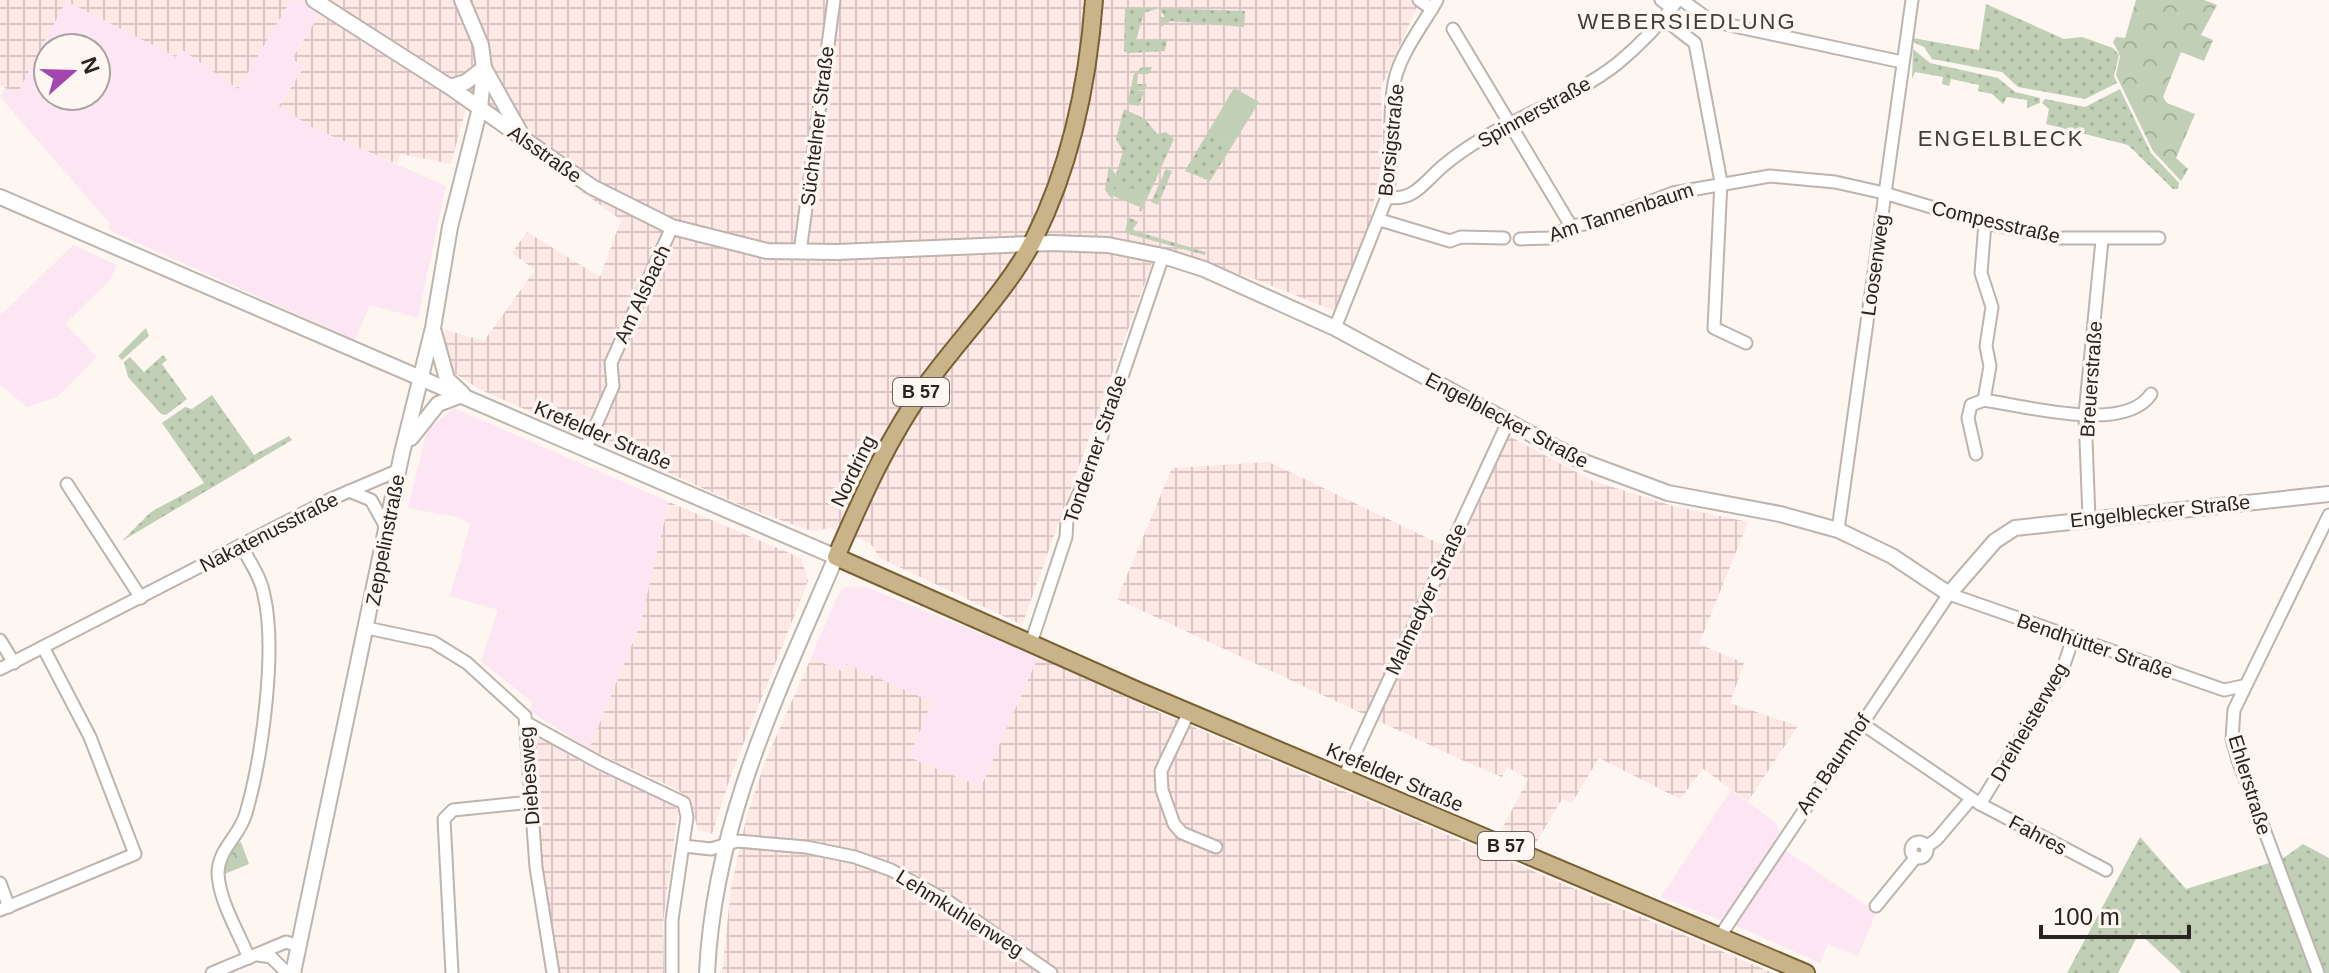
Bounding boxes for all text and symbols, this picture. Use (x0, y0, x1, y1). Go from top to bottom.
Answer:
district label: WEBERSIEDLUNG (1577, 9, 1797, 34)
north arrow (32, 32, 112, 112)
street label: Süchtelner Straße (796, 45, 838, 207)
text: N (76, 54, 105, 77)
street label: Spinnerstraße (1474, 72, 1594, 152)
street label: Borsigstraße (1374, 82, 1408, 198)
street label: Alsstraße (504, 121, 586, 187)
district label: ENGELBLECK (1918, 126, 2084, 151)
street label: Am Tannenbaum (1546, 178, 1696, 246)
street label: Compesstraße (1930, 197, 2062, 247)
street label: Loosenweg (1857, 213, 1893, 317)
street label: Am Alsbach (610, 241, 674, 347)
street label: Breuerstraße (2076, 320, 2106, 438)
street label: Engelblecker Straße (1422, 368, 1592, 472)
street label: Tonderner Straße (1059, 372, 1131, 526)
road number: B 57 (893, 378, 949, 406)
street label: Krefelder Straße (531, 396, 675, 474)
street label: Nordring (826, 432, 880, 510)
street label: Zeppelinstraße (361, 472, 409, 608)
street label: Nakatenusstraße (196, 488, 342, 576)
street label: Engelblecker Straße (2069, 491, 2251, 531)
street label: Malmedyer Straße (1381, 520, 1471, 678)
street label: Bendhütter Straße (2014, 609, 2176, 683)
street label: Dreiheisterweg (1986, 659, 2072, 785)
street label: Am Baumhof (1792, 710, 1875, 818)
street label: Diebesweg (515, 726, 543, 826)
street label: Ehlerstraße (2224, 732, 2276, 838)
street label: Krefelder Straße (1323, 738, 1467, 816)
street label: Fahres (2005, 811, 2071, 859)
road number: B 57 (1478, 832, 1534, 860)
street label: Lehmkuhlenweg (892, 865, 1028, 961)
scale bar (2041, 889, 2189, 939)
text: 100 m (2053, 903, 2120, 930)

